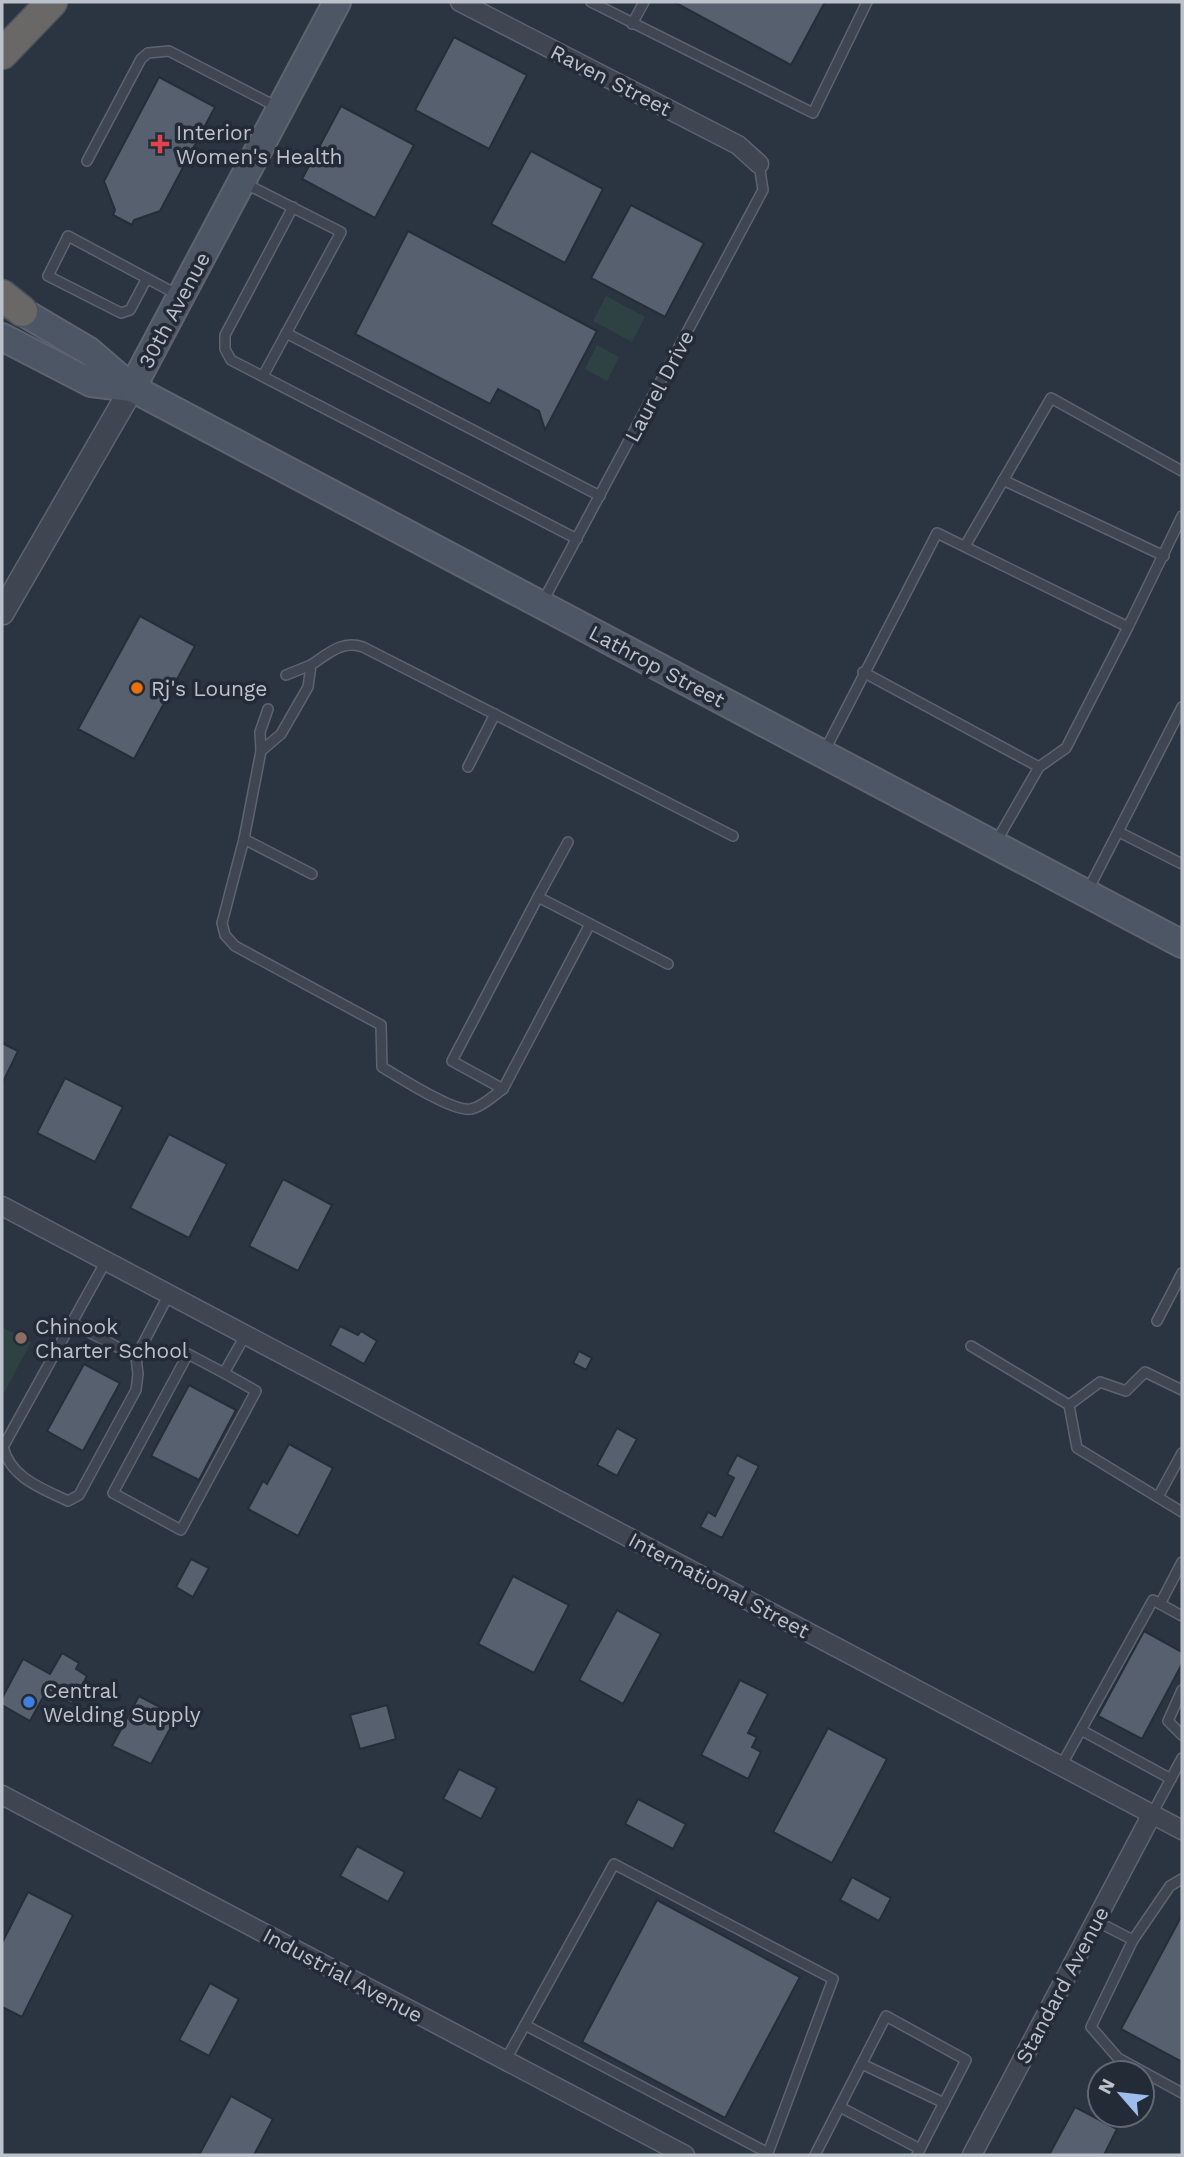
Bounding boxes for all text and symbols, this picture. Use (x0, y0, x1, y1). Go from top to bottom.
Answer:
street label: Raven Street (547, 39, 676, 121)
place label: Interior Women's Health (176, 120, 343, 169)
marker: Interior Women's Health (150, 134, 170, 154)
street label: 30th Avenue (133, 248, 215, 372)
street label: Laurel Drive (619, 326, 699, 446)
street label: Lathrop Street (585, 620, 729, 712)
place label: Rj's Lounge (151, 676, 267, 701)
marker: Rj's Lounge (129, 680, 145, 696)
place label: Chinook Charter School (35, 1314, 189, 1363)
marker: Chinook Charter School (13, 1330, 29, 1346)
street label: International Street (624, 1527, 814, 1643)
place label: Central Welding Supply (43, 1678, 201, 1727)
marker: Central Welding Supply (21, 1694, 37, 1710)
street label: Standard Avenue (1010, 1902, 1114, 2068)
street label: Industrial Avenue (259, 1922, 427, 2028)
north arrow (1086, 2059, 1156, 2129)
text: N (1093, 2075, 1120, 2098)

